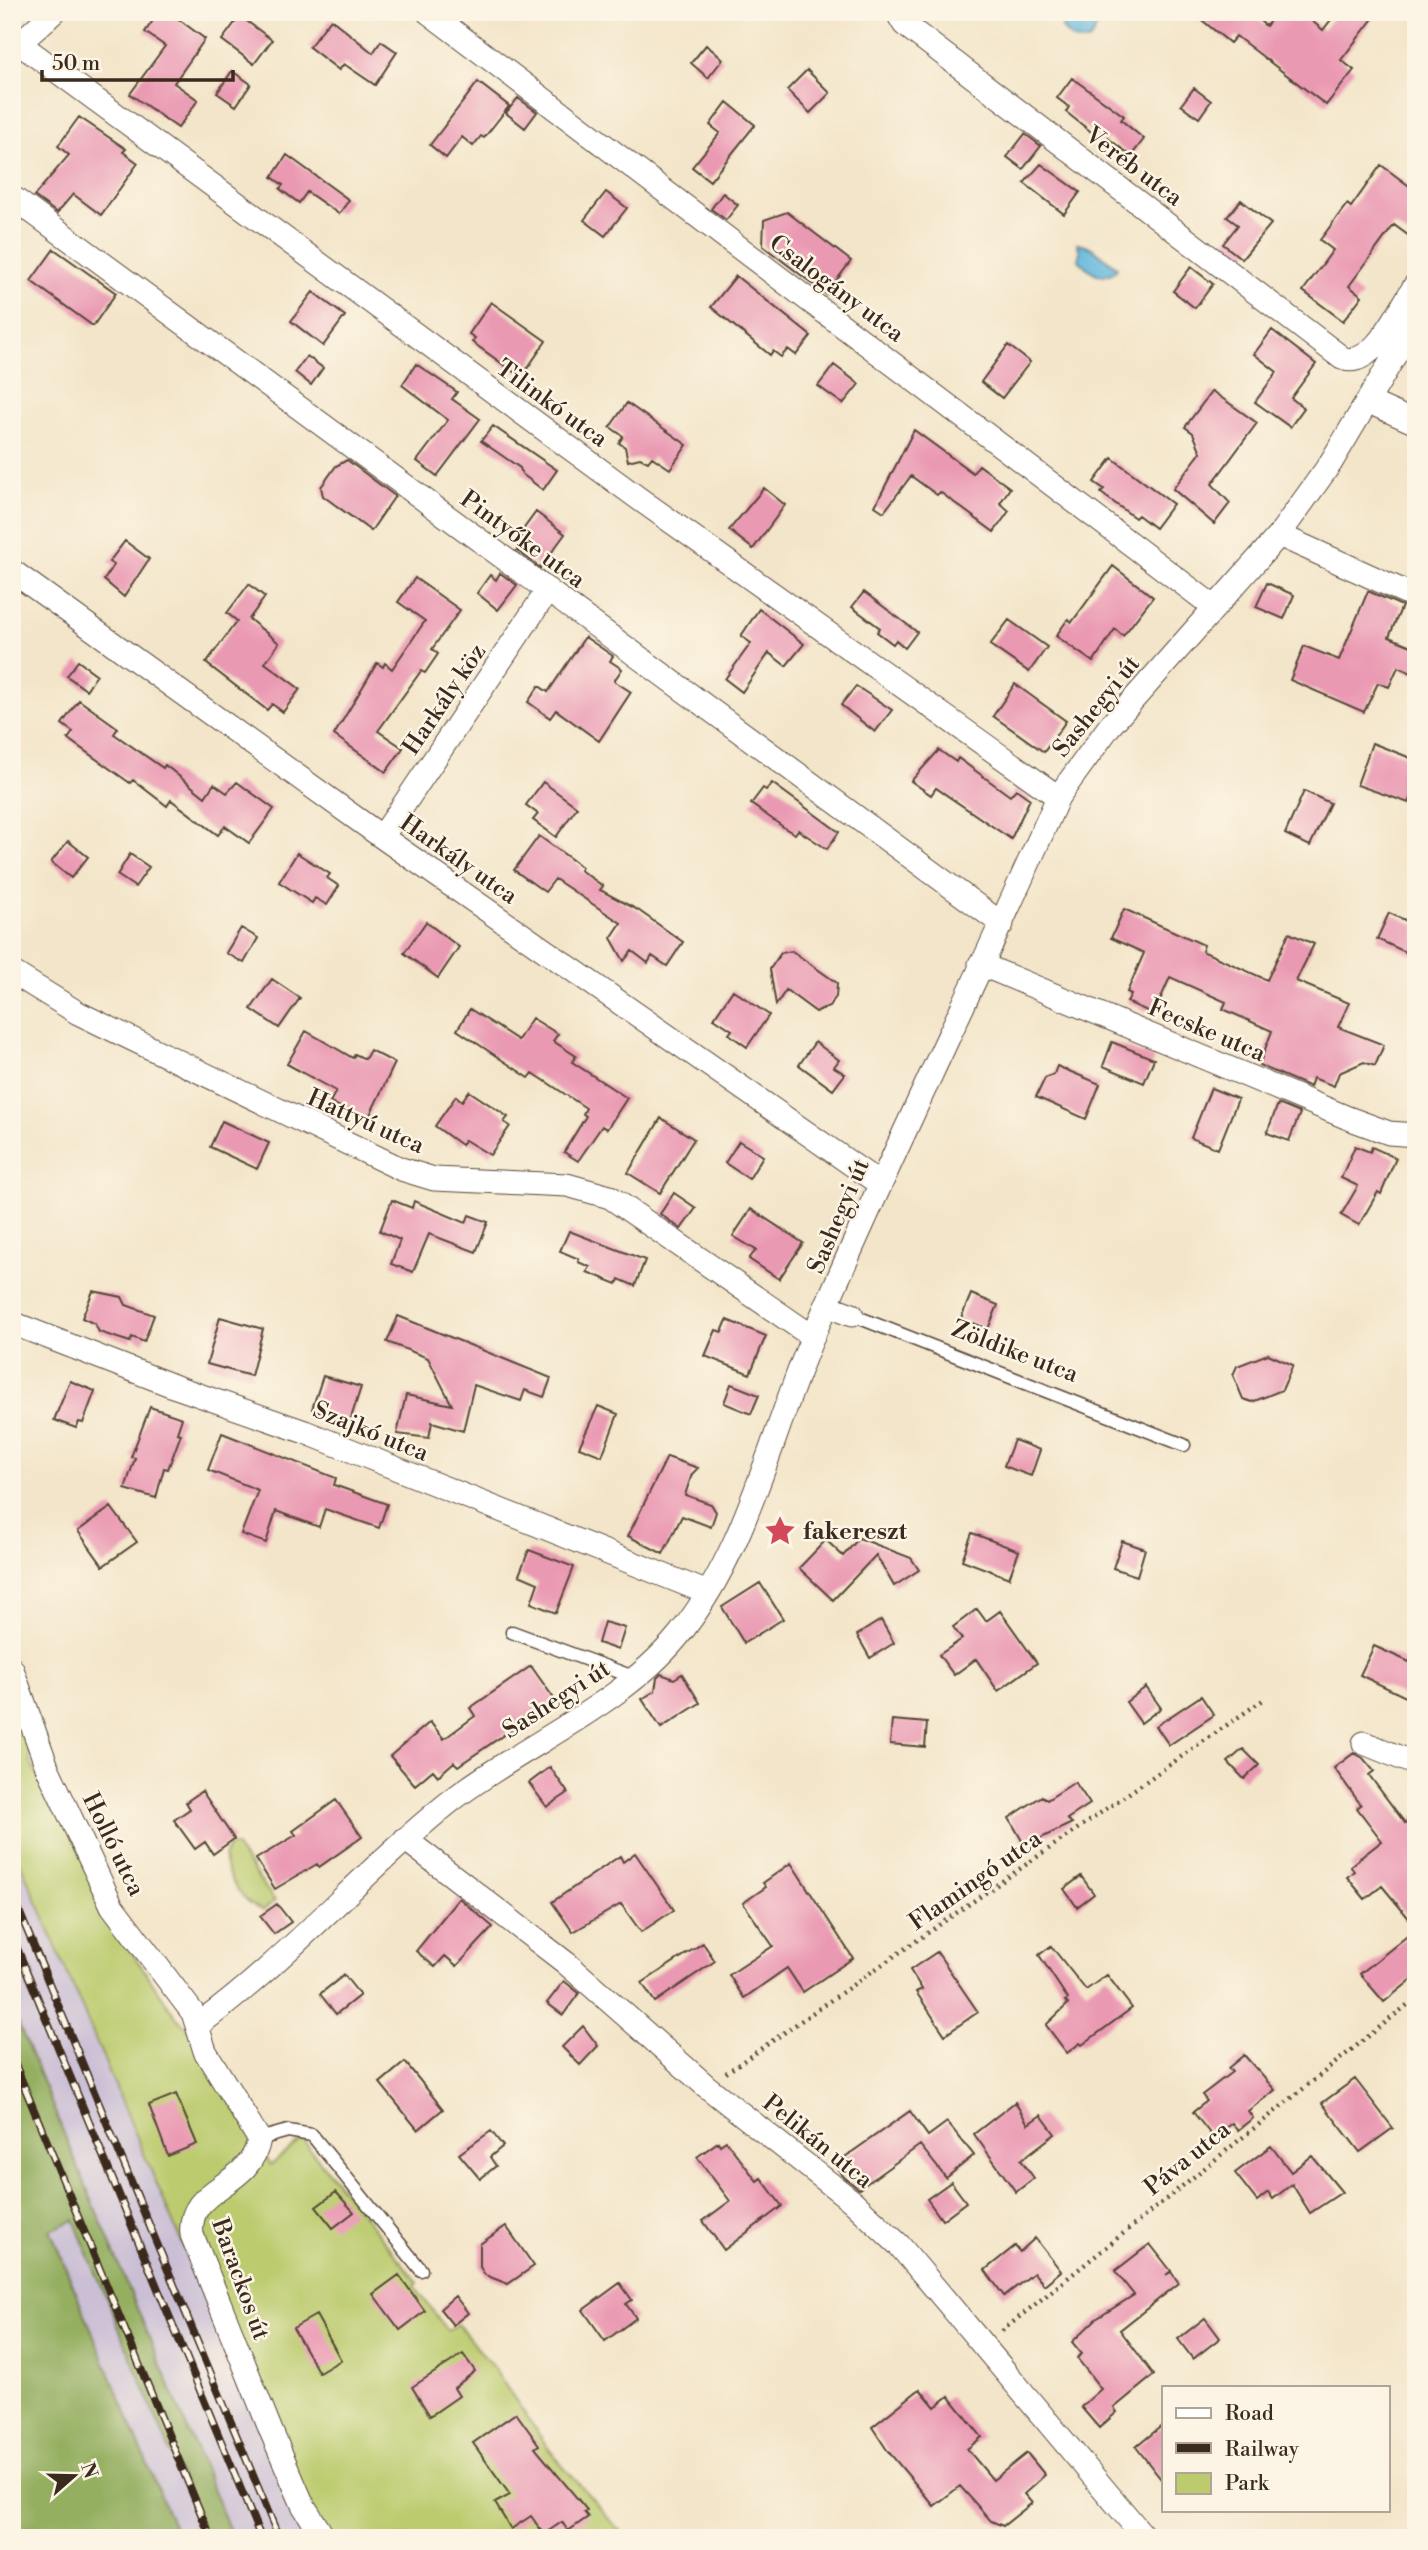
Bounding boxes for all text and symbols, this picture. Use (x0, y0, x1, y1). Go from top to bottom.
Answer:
scale bar (42, 38, 233, 82)
text: 50 m (52, 51, 100, 77)
street label: Veréb utca (1078, 120, 1189, 214)
street label: Csalogány utca (763, 228, 910, 350)
street label: Tilinkó utca (490, 353, 614, 455)
street label: Pintyőke utca (454, 484, 592, 596)
street label: Harkály köz (397, 638, 493, 761)
street label: Sashegyi út (1047, 649, 1147, 763)
street label: Harkály utca (394, 808, 524, 912)
street label: Fecske utca (1143, 993, 1271, 1069)
street label: Hattyú utca (302, 1083, 429, 1161)
street label: Sashegyi út (801, 1154, 877, 1278)
street label: Zöldike utca (947, 1314, 1083, 1390)
street label: Szajkó utca (308, 1395, 434, 1469)
place icon: fakereszt (763, 1514, 797, 1548)
place label: fakereszt (803, 1517, 907, 1547)
street label: Sashegyi út (497, 1654, 616, 1746)
street label: Holló utca (75, 1788, 151, 1902)
street label: Flamingó utca (903, 1824, 1048, 1938)
street label: Pelikán utca (756, 2088, 879, 2196)
street label: Páva utca (1138, 2114, 1237, 2203)
street label: Barackos út (204, 2214, 276, 2345)
legend (1162, 2386, 1390, 2512)
text: Road (1225, 2401, 1274, 2427)
text: Railway (1225, 2437, 1300, 2463)
north arrow (38, 2442, 108, 2512)
text: N (75, 2459, 103, 2482)
text: Park (1225, 2471, 1270, 2497)

